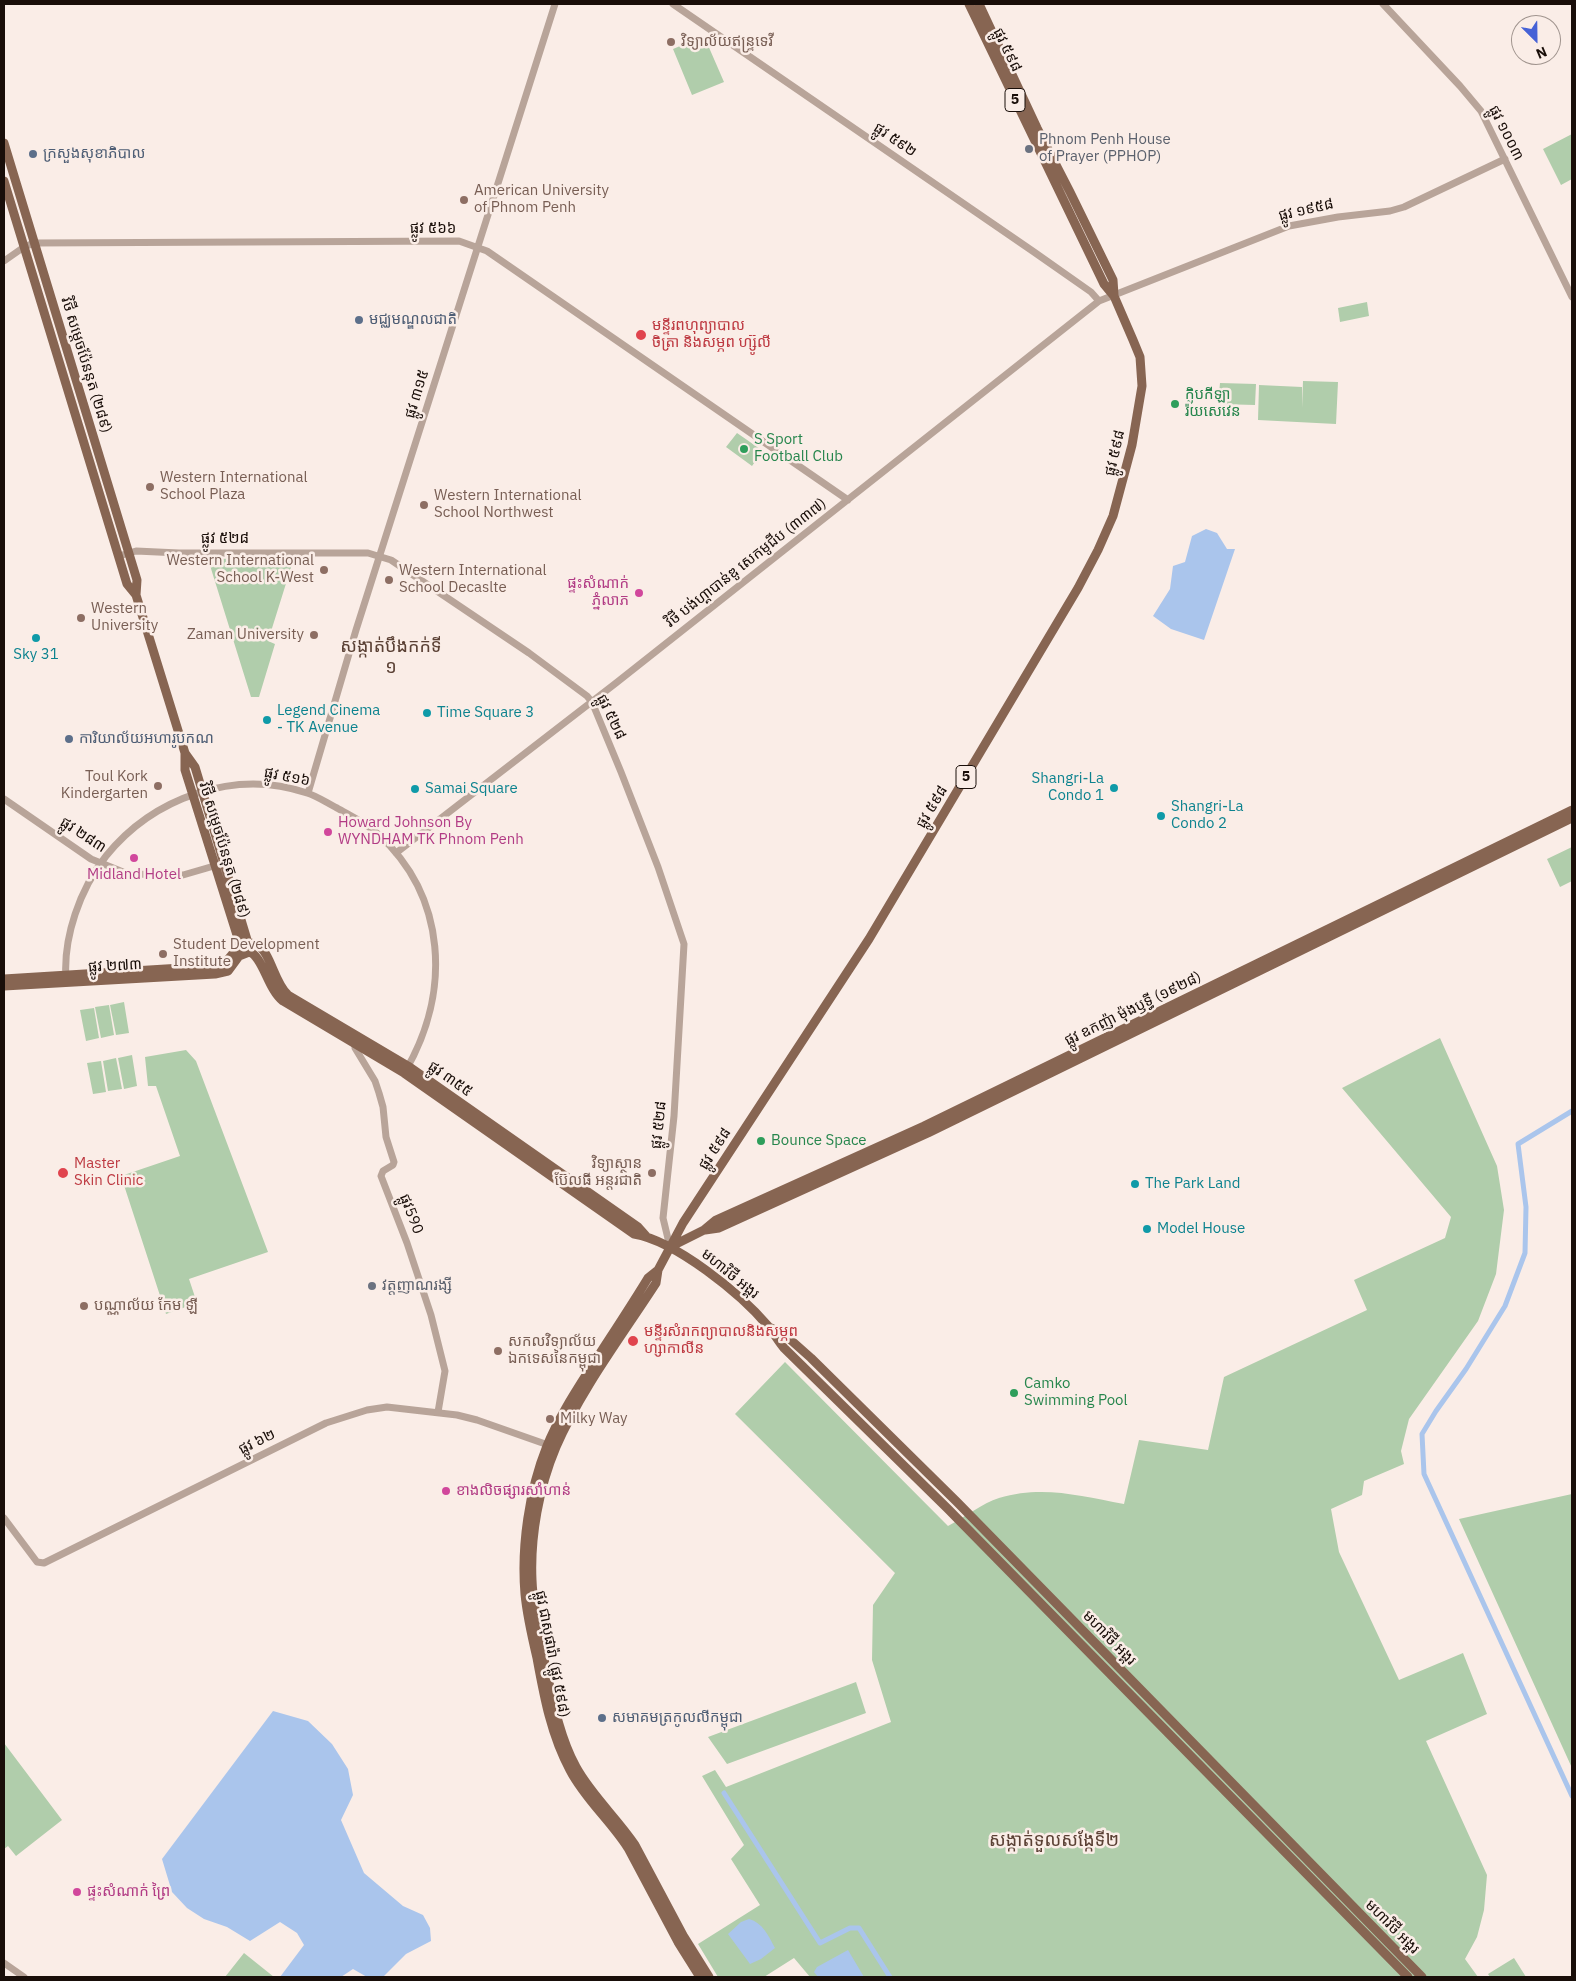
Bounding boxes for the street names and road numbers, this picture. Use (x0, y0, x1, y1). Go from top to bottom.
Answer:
street label: ផ្លូវ ៥៩៨ (989, 25, 1025, 75)
road number: 5 (1005, 88, 1025, 112)
street label: ផ្លូវ ១០០៣ (1484, 102, 1528, 164)
street label: ផ្លូវ ៥៩២ (870, 119, 920, 161)
street label: ផ្លូវ ១៩៥៨ (1277, 195, 1335, 225)
street label: ផ្លូវ ៥៦៦ (410, 220, 456, 238)
street label: វិថី សម្តេចប៉ែននុត (២៨៩) (57, 295, 115, 435)
street label: ផ្លូវ ៣១៥ (401, 367, 433, 421)
street label: ផ្លូវ ៥៩៨ (1101, 428, 1129, 478)
street label: វិថី បង់ហ្គាបាន់ឌូ សេកមូជីប (៣៣៧) (662, 495, 830, 631)
street label: ផ្លូវ ៥២៨ (201, 530, 249, 548)
street label: ផ្លូវ ៥២៨ (592, 691, 630, 743)
street label: ផ្លូវ ៥១៦ (262, 764, 312, 790)
road number: 5 (956, 766, 976, 789)
street label: វិថី សម្តេចប៉ែននុត (២៨៩) (195, 780, 253, 920)
street label: ផ្លូវ ៥៩៨ (912, 782, 952, 832)
street label: ផ្លូវ ២៨៣ (56, 813, 110, 857)
street label: ផ្លូវ ២៧៣ (88, 956, 142, 976)
street label: ផ្លូវ ឧកញ៉ា ម៉ុងឫទ្ធី (១៩២៨) (1062, 968, 1204, 1050)
street label: ផ្លូវ ៣៥៥ (424, 1057, 476, 1101)
street label: ផ្លូវ ៥២៨ (648, 1100, 670, 1150)
street label: ផ្លូវ ៥៩៨ (695, 1125, 735, 1173)
street label: ផ្លូវ590 (395, 1191, 427, 1237)
street label: មហាវិថី អង្គរ (697, 1245, 763, 1303)
street label: ផ្លូវ ៦២ (236, 1425, 278, 1459)
street label: ផ្លូវ ជាសុផារ៉ា (ផ្លូវ ៥៩៨) (531, 1589, 573, 1719)
street label: មហាវិថី អង្គរ (1079, 1607, 1139, 1669)
street label: មហាវិថី អង្គរ (1361, 1896, 1423, 1958)

